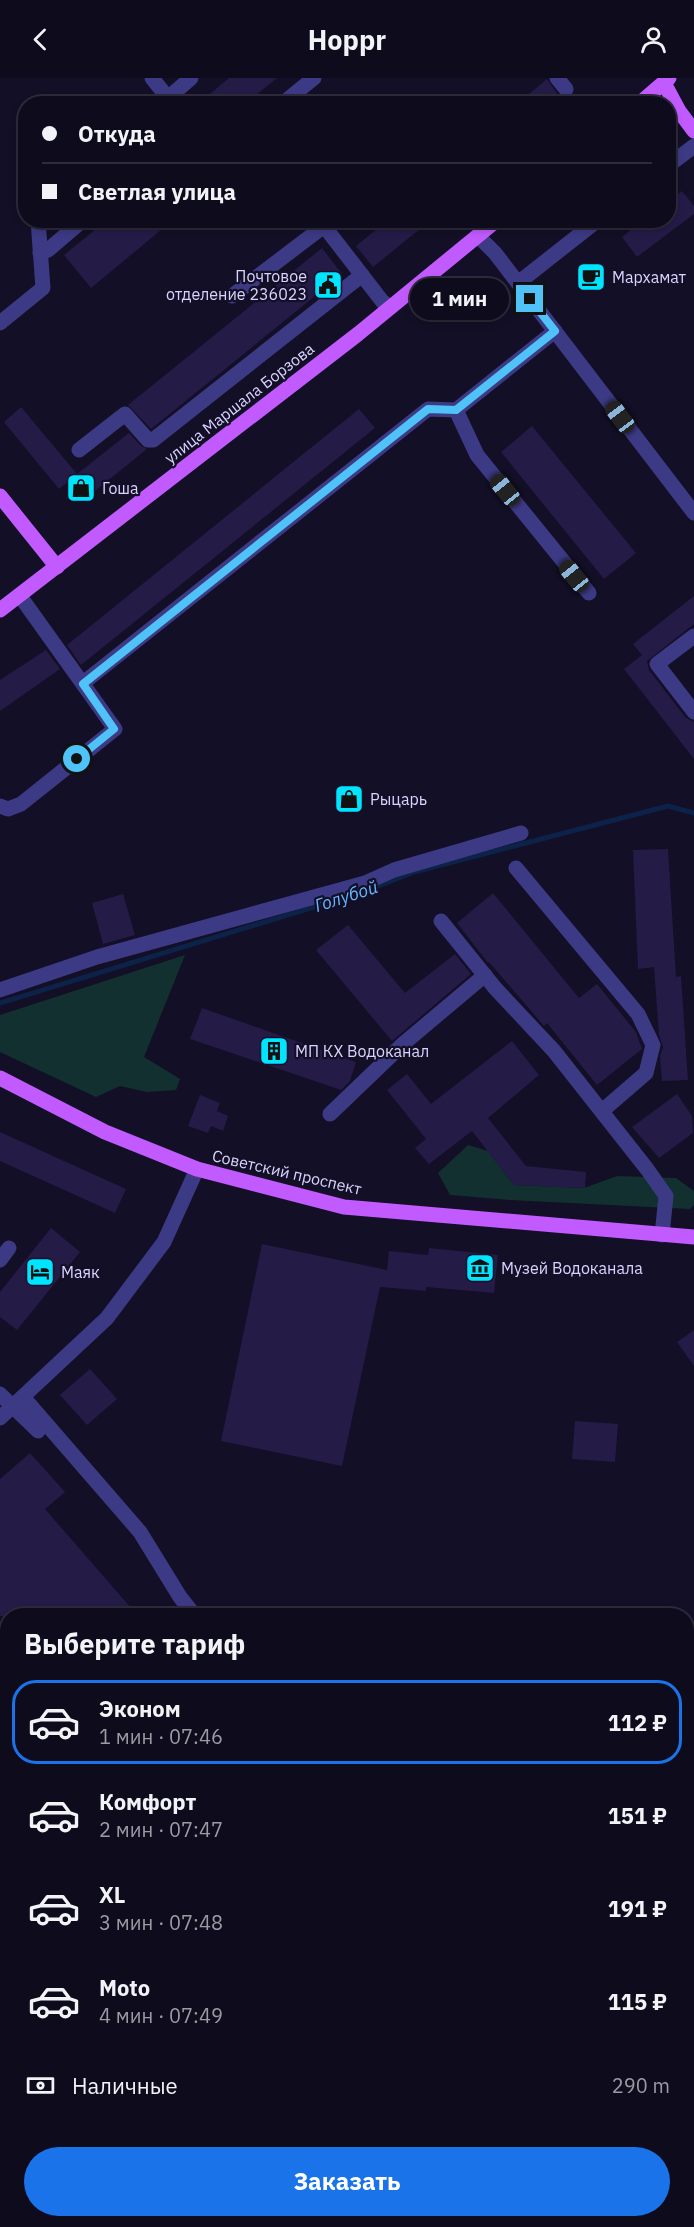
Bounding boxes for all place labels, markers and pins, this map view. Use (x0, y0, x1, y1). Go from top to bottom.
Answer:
cafe icon: Мархамат (575, 261, 607, 293)
place label: Почтовое отделение 236023 (166, 266, 307, 304)
place label: Мархамат (612, 267, 687, 287)
public building icon: Почтовое отделение 236023 (312, 269, 344, 301)
shop icon: Гоша (65, 472, 97, 504)
place label: Гоша (102, 478, 139, 498)
shop icon: Рыцарь (333, 783, 365, 815)
place label: Рыцарь (370, 789, 427, 809)
building icon: МП КХ Водоканал (258, 1035, 290, 1067)
place label: МП КХ Водоканал (295, 1041, 429, 1061)
museum icon: Музей Водоканала (464, 1252, 496, 1284)
hotel icon: Маяк (24, 1256, 56, 1288)
place label: Музей Водоканала (501, 1258, 643, 1278)
place label: Маяк (61, 1262, 100, 1282)

